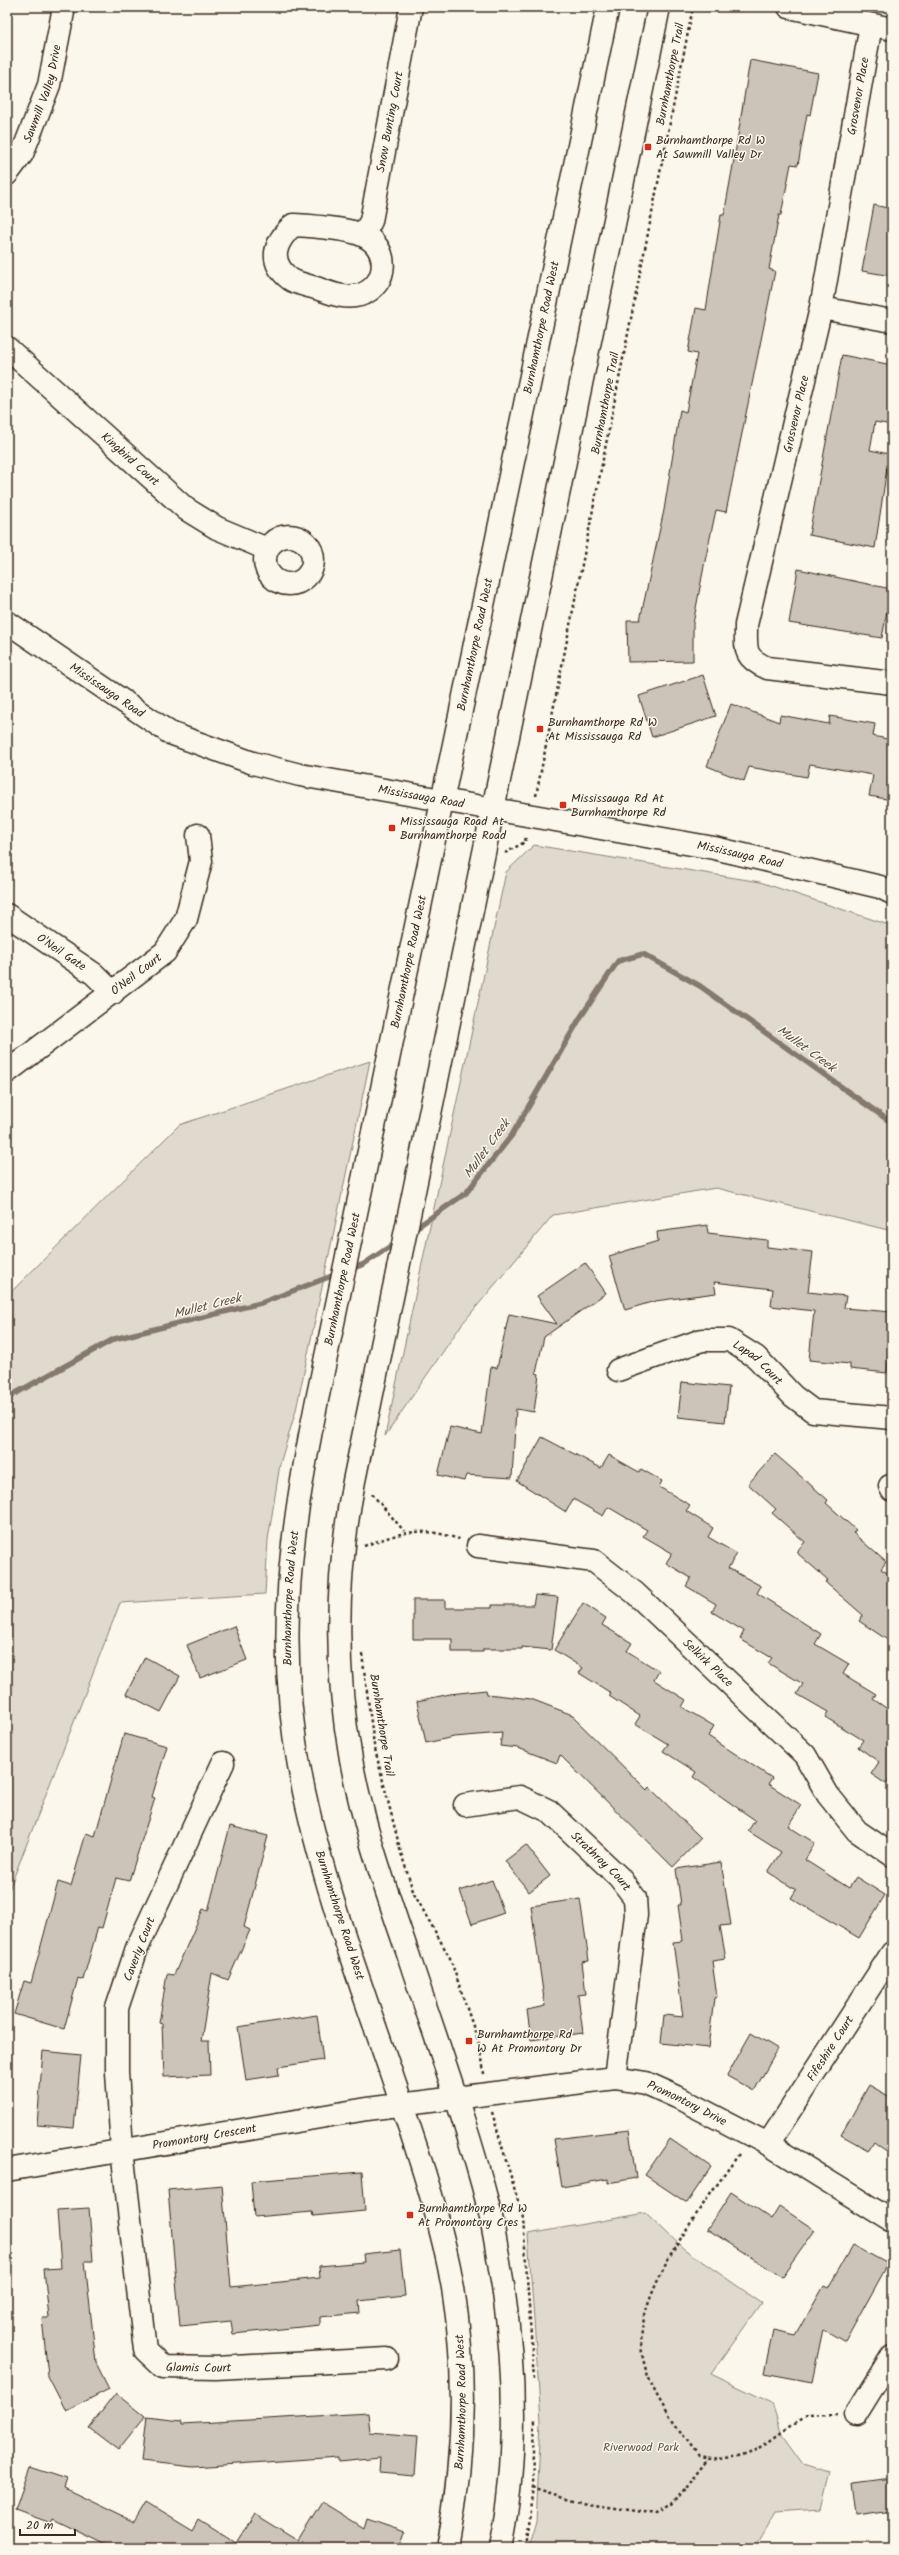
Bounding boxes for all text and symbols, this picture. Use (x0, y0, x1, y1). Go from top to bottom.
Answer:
street label: Burnhamthorpe Trail (651, 21, 690, 127)
street label: Sawmill Valley Drive (18, 42, 67, 146)
street label: Grosvenor Place (842, 55, 875, 137)
street label: Snow Bunting Court (371, 69, 409, 174)
place label: Burnhamthorpe Rd W At Sawmill Valley Dr (656, 131, 765, 164)
marker: Burnhamthorpe Rd W At Sawmill Valley Dr (643, 142, 653, 152)
street label: Burnhamthorpe Road West (518, 259, 565, 396)
street label: Burnhamthorpe Trail (586, 350, 625, 456)
street label: Grosvenor Place (778, 373, 815, 455)
street label: Kingbird Court (97, 428, 164, 491)
street label: Burnhamthorpe Road West (452, 576, 499, 713)
street label: Mississauga Road (65, 658, 149, 724)
place label: Burnhamthorpe Rd W At Mississauga Rd (548, 713, 657, 746)
marker: Burnhamthorpe Rd W At Mississauga Rd (535, 724, 545, 734)
street label: Mississauga Road (376, 780, 467, 814)
place label: Mississauga Rd At Burnhamthorpe Rd (571, 789, 667, 822)
marker: Mississauga Rd At Burnhamthorpe Rd (558, 800, 568, 810)
place label: Mississauga Road At Burnhamthorpe Road (400, 812, 507, 845)
marker: Mississauga Road At Burnhamthorpe Road (387, 823, 397, 833)
street label: Mississauga Road (695, 836, 785, 874)
street label: Burnhamthorpe Road West (386, 893, 432, 1030)
street label: O'Neil Gate (33, 929, 90, 976)
street label: O'Neil Court (107, 948, 166, 1000)
water label: Mullet Creek (772, 1020, 842, 1079)
water label: Mullet Creek (458, 1113, 517, 1183)
street label: Burnhamthorpe Road West (320, 1210, 366, 1347)
water label: Mullet Creek (171, 1287, 245, 1325)
street label: Lapad Court (729, 1336, 787, 1390)
street label: Burnhamthorpe Road West (278, 1529, 305, 1666)
street label: Selkirk Place (678, 1634, 738, 1692)
street label: Burnhamthorpe Trail (364, 1672, 399, 1778)
street label: Strathroy Court (566, 1827, 636, 1896)
street label: Burnhamthorpe Road West (310, 1848, 370, 1983)
street label: Caverly Court (118, 1914, 161, 1984)
street label: Fifeshire Court (802, 2012, 859, 2085)
place label: Burnhamthorpe Rd W At Promontory Dr (477, 2025, 582, 2058)
marker: Burnhamthorpe Rd W At Promontory Dr (464, 2036, 474, 2046)
street label: Promontory Drive (644, 2076, 731, 2131)
street label: Promontory Crescent (151, 2119, 258, 2155)
place label: Burnhamthorpe Rd W At Promontory Cres (418, 2199, 527, 2232)
marker: Burnhamthorpe Rd W At Promontory Cres (405, 2210, 415, 2220)
street label: Burnhamthorpe Road West (450, 2333, 472, 2470)
street label: Glamis Court (166, 2358, 232, 2378)
park label: Riverwood Park (603, 2438, 679, 2457)
scale bar (20, 2511, 75, 2537)
text: 20 m (26, 2516, 54, 2535)

